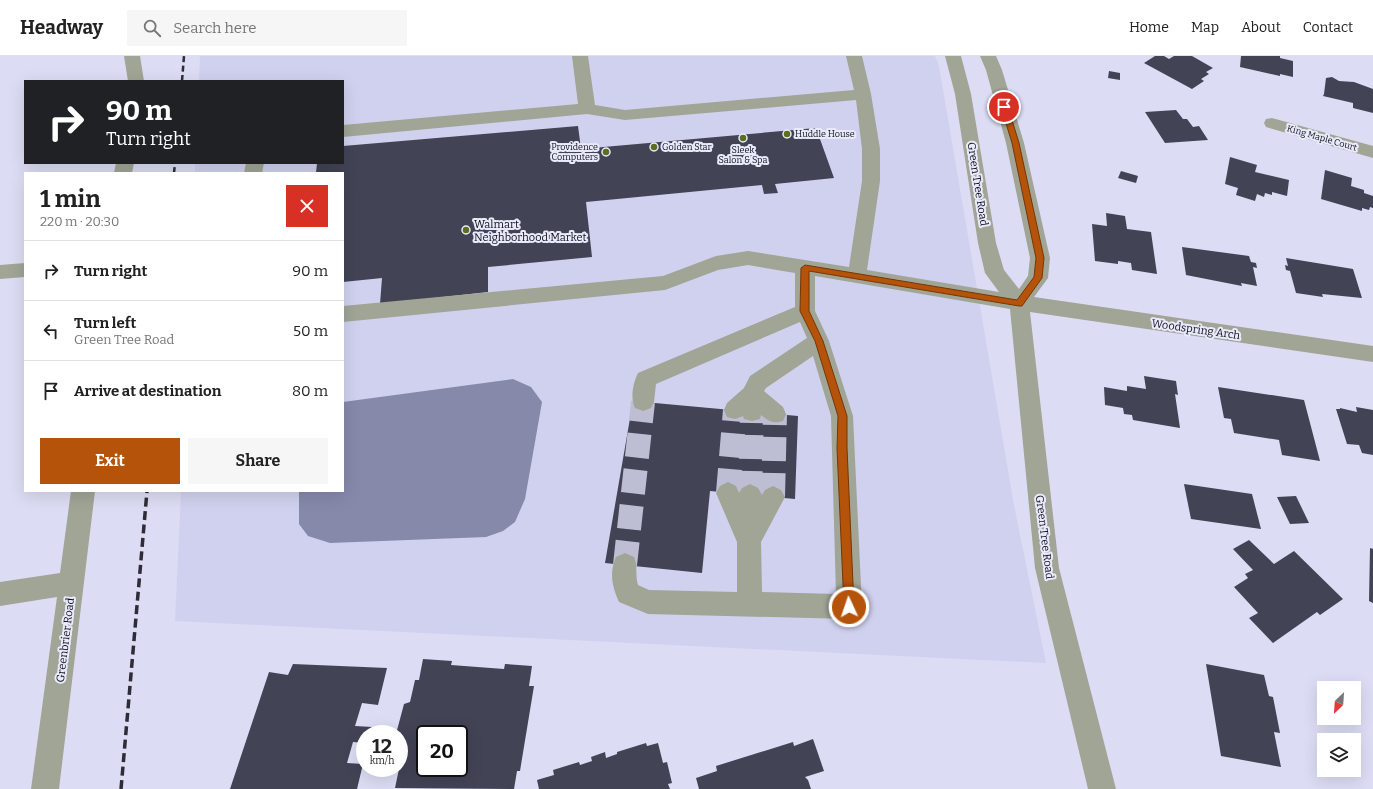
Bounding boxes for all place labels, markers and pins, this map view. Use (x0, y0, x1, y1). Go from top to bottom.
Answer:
pin (987, 90, 1021, 124)
marker: Huddle House (782, 129, 792, 139)
place label: Huddle House (795, 129, 855, 139)
marker: Sleek Salon & Spa (738, 133, 748, 143)
place label: Providence Computers (551, 142, 598, 162)
marker: Golden Star (649, 142, 659, 152)
place label: Golden Star (662, 142, 712, 152)
place label: Sleek Salon & Spa (719, 145, 767, 165)
marker: Providence Computers (601, 147, 611, 157)
place label: Walmart Neighborhood Market (474, 218, 586, 244)
marker: Walmart Neighborhood Market (461, 225, 471, 235)

